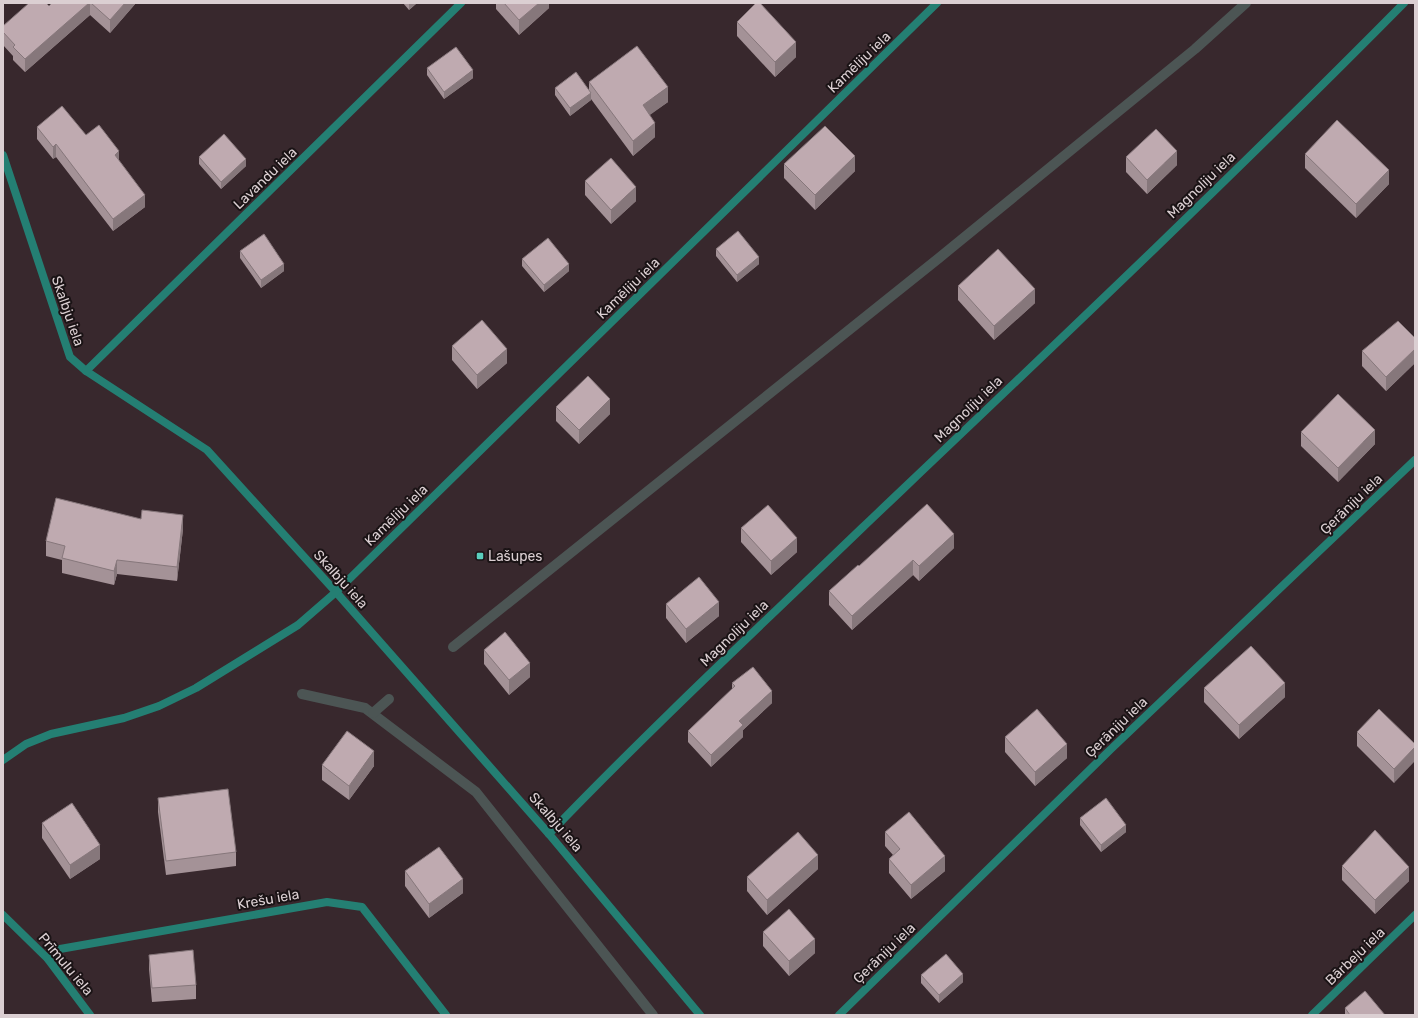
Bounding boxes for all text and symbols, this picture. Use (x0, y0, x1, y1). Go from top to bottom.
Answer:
street label: Kamēliju iela (824, 28, 894, 97)
street label: Lavandu iela (230, 144, 301, 213)
street label: Magnoliju iela (1164, 149, 1239, 222)
street label: Kamēliju iela (593, 254, 663, 323)
street label: Skalbju iela (48, 274, 87, 348)
street label: Magnoliju iela (931, 373, 1006, 446)
street label: Ģerāniju iela (1317, 470, 1386, 538)
street label: Kamēliju iela (361, 481, 431, 550)
street label: Skalbju iela (310, 547, 371, 612)
place label: Lašupes (488, 548, 543, 565)
marker: Lašupes (475, 551, 485, 561)
street label: Magnoliju iela (697, 597, 772, 670)
street label: Ģerāniju iela (1082, 693, 1151, 761)
street label: Skalbju iela (525, 789, 586, 855)
street label: Krešu iela (236, 886, 300, 913)
street label: Ģerāniju iela (850, 919, 919, 987)
street label: Bārbeļu iela (1322, 924, 1389, 989)
street label: Prīmulu iela (35, 930, 97, 999)

